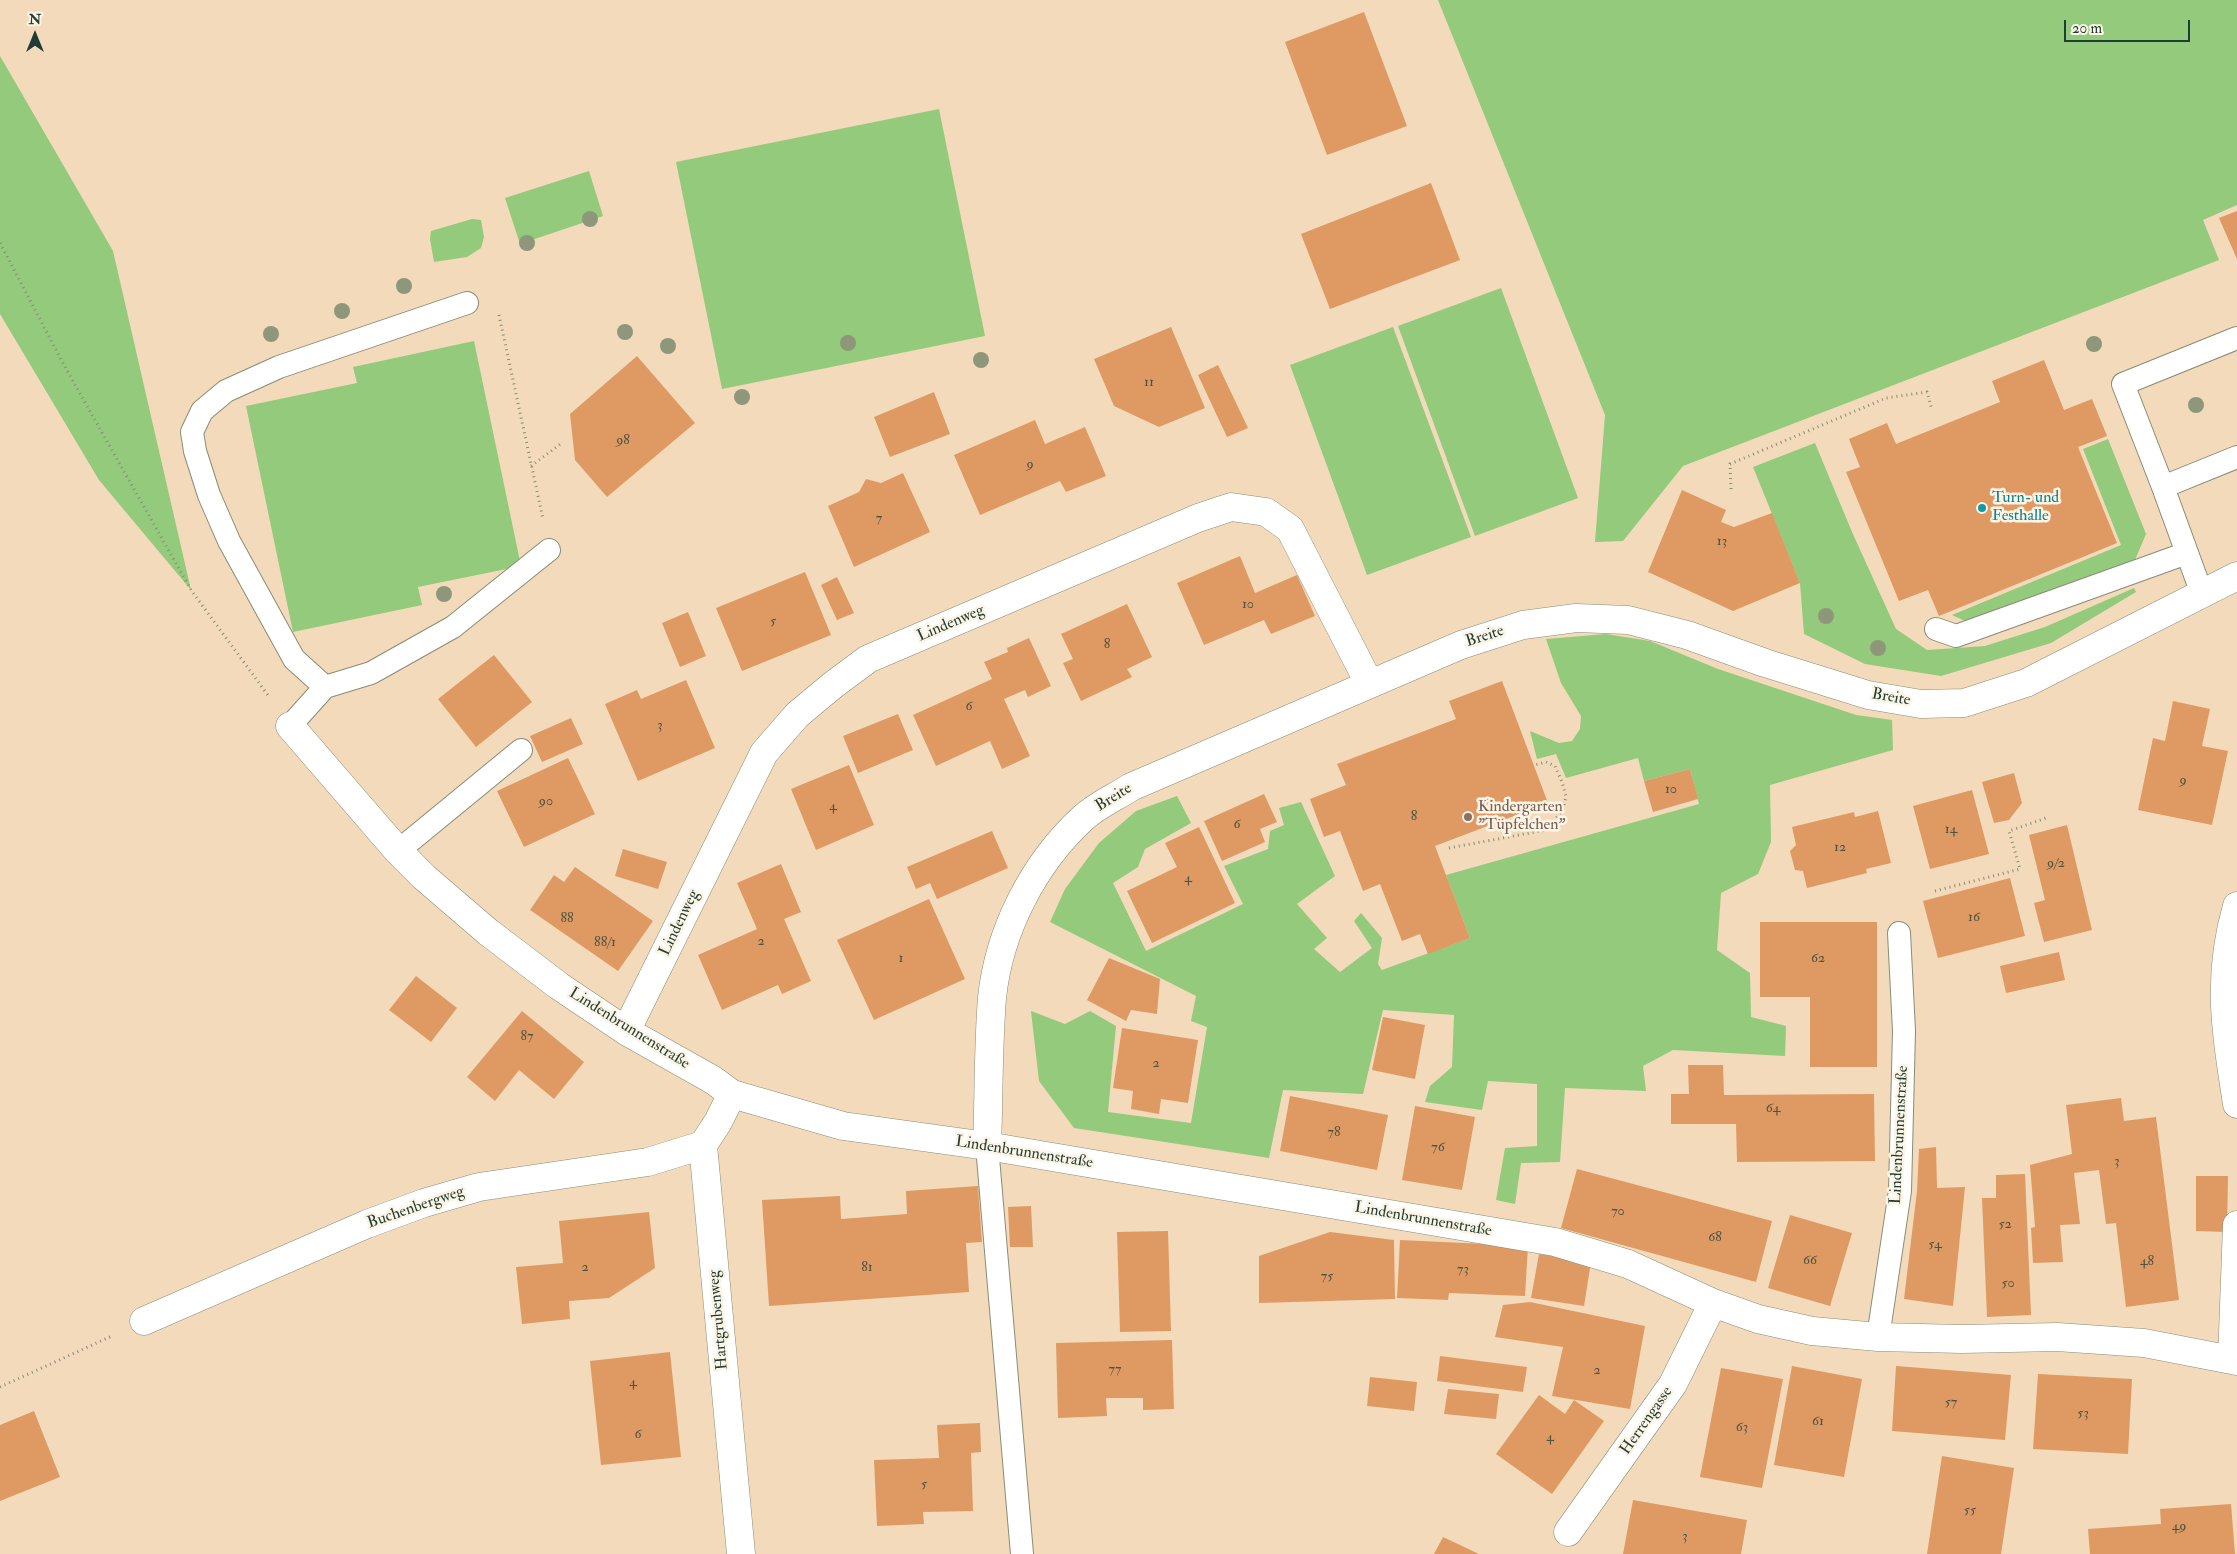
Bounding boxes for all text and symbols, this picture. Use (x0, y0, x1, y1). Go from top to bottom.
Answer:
north arrow (10, 10, 60, 60)
scale bar (2067, 10, 2193, 42)
text: N (29, 11, 41, 28)
text: 20 m (2072, 19, 2102, 38)
house number: 11 (1144, 375, 1154, 391)
house number: 98 (616, 433, 630, 449)
house number: 9 (1026, 457, 1034, 473)
place label: Turn- und Festhalle (1992, 489, 2059, 527)
marker: Turn- und Festhalle (1976, 502, 1988, 514)
house number: 7 (876, 511, 882, 527)
house number: 13 (1717, 534, 1727, 550)
house number: 10 (1242, 597, 1254, 613)
street label: Lindenweg (915, 601, 987, 647)
house number: 5 (770, 614, 776, 630)
street label: Breite (1463, 622, 1507, 652)
house number: 8 (1104, 637, 1110, 653)
street label: Breite (1870, 685, 1912, 711)
house number: 6 (965, 699, 973, 715)
house number: 3 (657, 718, 663, 734)
house number: 9 (2179, 773, 2187, 789)
street label: Breite (1092, 780, 1136, 816)
house number: 10 (1665, 782, 1677, 798)
house number: 90 (539, 794, 553, 810)
place label: Kindergarten "Tüpfelchen" (1478, 798, 1566, 836)
house number: 4 (829, 799, 837, 815)
house number: 8 (1411, 809, 1417, 825)
marker: Kindergarten "Tüpfelchen" (1462, 811, 1474, 823)
house number: 6 (1233, 817, 1241, 833)
house number: 14 (1945, 822, 1957, 838)
house number: 12 (1834, 840, 1846, 856)
house number: 9/2 (2047, 856, 2065, 872)
house number: 4 (1184, 871, 1192, 887)
street label: Lindenweg (656, 887, 704, 959)
house number: 16 (1968, 910, 1980, 926)
house number: 88 (560, 911, 574, 927)
house number: 2 (757, 934, 765, 950)
house number: 88/1 (594, 935, 616, 951)
house number: 1 (899, 951, 903, 967)
house number: 62 (1811, 951, 1825, 967)
street label: Lindenbrunnenstraße (565, 984, 693, 1074)
house number: 87 (521, 1029, 533, 1045)
house number: 2 (1152, 1056, 1160, 1072)
street label: Lindenbrunnenstraße (1887, 1065, 1913, 1205)
house number: 64 (1766, 1101, 1780, 1117)
house number: 78 (1328, 1125, 1340, 1141)
street label: Lindenbrunnenstraße (954, 1133, 1094, 1173)
house number: 76 (1431, 1140, 1445, 1156)
house number: 3 (2114, 1154, 2120, 1170)
street label: Buchenbergweg (365, 1182, 467, 1234)
street label: Lindenbrunnenstraße (1353, 1198, 1493, 1242)
house number: 70 (1611, 1204, 1625, 1220)
house number: 52 (1998, 1217, 2012, 1233)
house number: 68 (1708, 1230, 1722, 1246)
house number: 54 (1928, 1237, 1942, 1253)
house number: 66 (1803, 1253, 1817, 1269)
house number: 48 (2140, 1254, 2154, 1270)
house number: 2 (581, 1260, 589, 1276)
house number: 81 (861, 1260, 873, 1276)
house number: 73 (1457, 1262, 1469, 1278)
street label: Hartgrubenweg (705, 1269, 733, 1371)
house number: 75 (1321, 1269, 1333, 1285)
house number: 50 (2001, 1276, 2015, 1292)
house number: 77 (1109, 1362, 1121, 1378)
house number: 2 (1593, 1363, 1601, 1379)
house number: 4 (629, 1375, 637, 1391)
street label: Herrengasse (1617, 1383, 1677, 1459)
house number: 57 (1945, 1395, 1957, 1411)
house number: 53 (2077, 1406, 2089, 1422)
house number: 61 (1812, 1414, 1824, 1430)
house number: 63 (1736, 1420, 1748, 1436)
house number: 6 (634, 1427, 642, 1443)
house number: 4 (1546, 1430, 1554, 1446)
house number: 5 (921, 1477, 927, 1493)
house number: 55 (1964, 1503, 1976, 1519)
house number: 49 (2172, 1519, 2186, 1535)
house number: 3 (1682, 1529, 1688, 1545)

